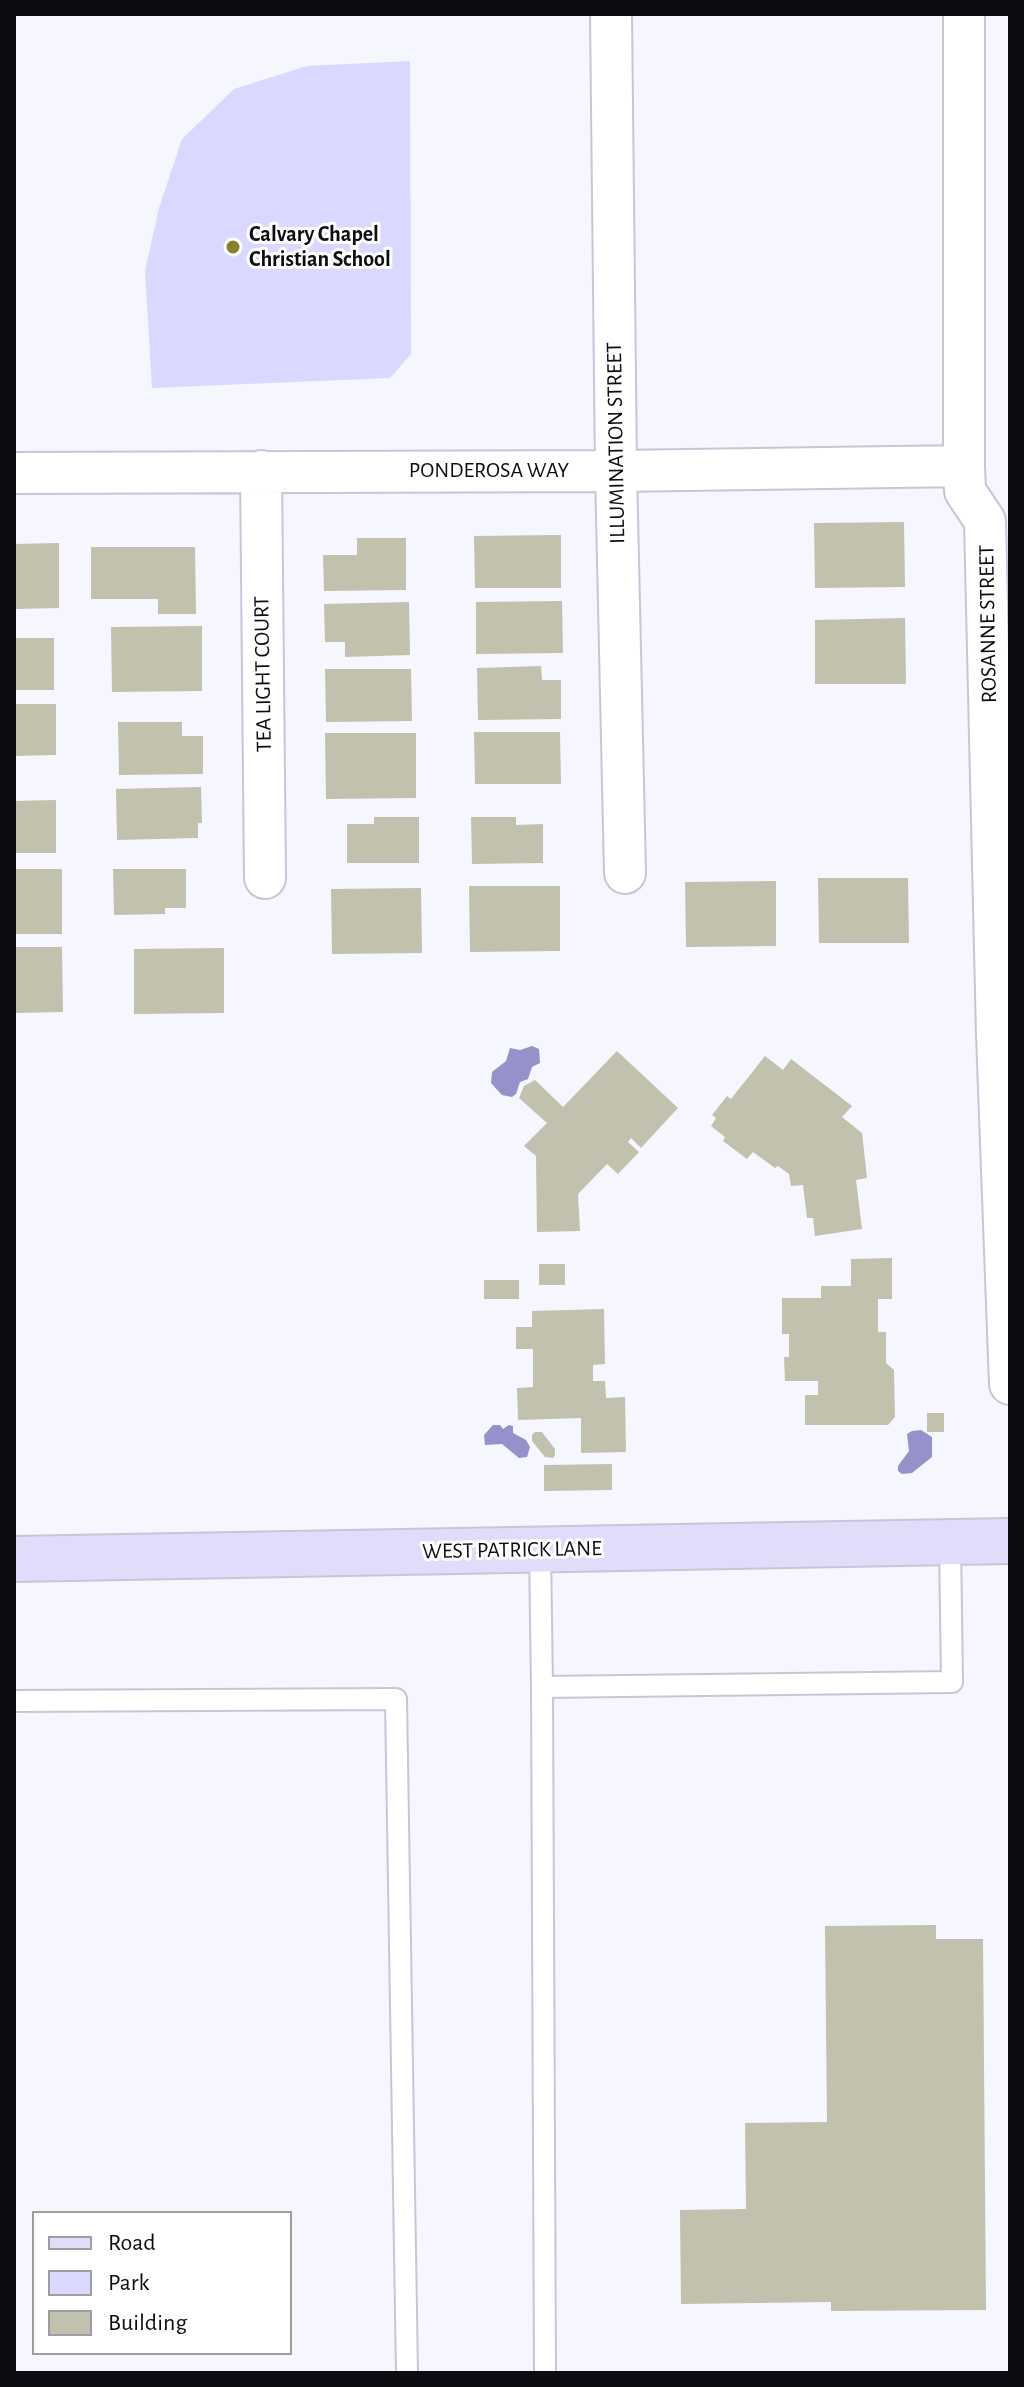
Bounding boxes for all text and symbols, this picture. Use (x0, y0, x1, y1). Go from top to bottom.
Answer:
place label: Calvary Chapel Christian School (249, 221, 391, 272)
marker: Calvary Chapel Christian School (224, 238, 242, 256)
street label: ILLUMINATION STREET (601, 342, 631, 544)
street label: PONDEROSA WAY (409, 457, 569, 483)
street label: ROSANNE STREET (973, 545, 1003, 703)
street label: TEA LIGHT COURT (248, 596, 278, 752)
street label: WEST PATRICK LANE (422, 1535, 602, 1565)
legend (32, 2211, 292, 2355)
text: Road (108, 2231, 156, 2255)
text: Park (108, 2271, 149, 2295)
text: Building (108, 2311, 187, 2335)

